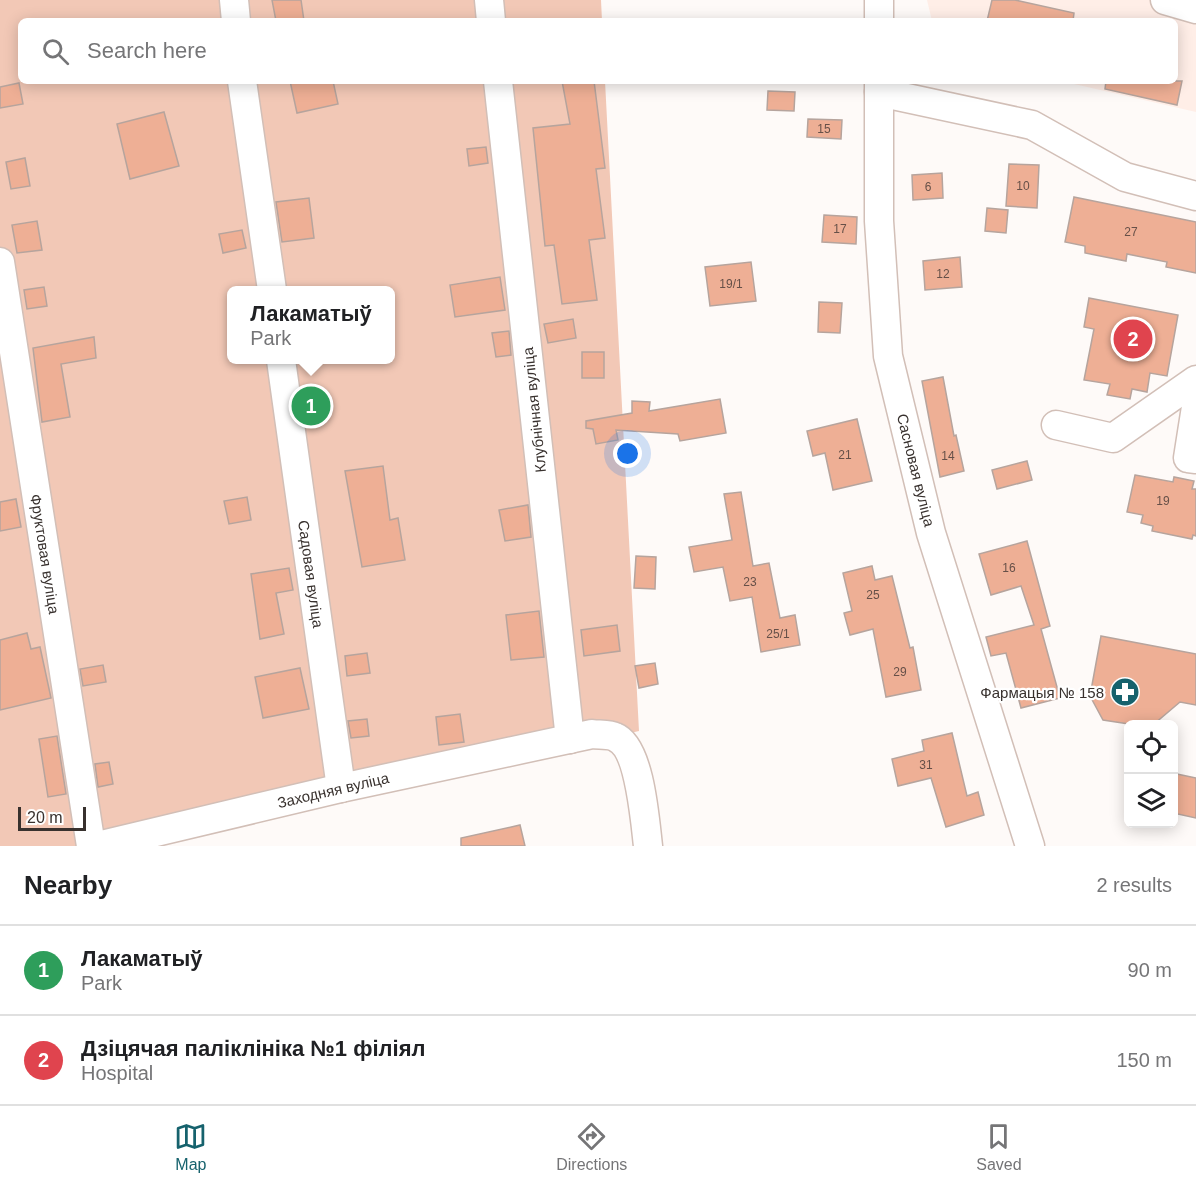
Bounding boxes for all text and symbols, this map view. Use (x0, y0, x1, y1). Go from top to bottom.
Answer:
search box (18, 18, 1178, 84)
icon: search (39, 35, 72, 68)
text: Search here (87, 38, 207, 63)
house number: 15 (817, 122, 831, 136)
house number: 10 (1016, 179, 1030, 193)
house number: 6 (925, 180, 932, 194)
house number: 17 (833, 222, 847, 236)
house number: 27 (1124, 225, 1138, 239)
house number: 12 (936, 267, 950, 281)
house number: 19/1 (719, 277, 743, 291)
popup (227, 286, 395, 364)
text: Лакаматыў (250, 301, 372, 326)
pin: 2 (1114, 316, 1152, 362)
text: Park (250, 327, 291, 349)
street label: Клубнічная вуліца (519, 346, 549, 474)
pin: 1 (292, 384, 330, 428)
street label: Сасновая вуліца (894, 412, 938, 529)
your location (613, 439, 642, 468)
house number: 21 (838, 448, 852, 462)
house number: 14 (941, 449, 955, 463)
street label: Фруктовая вуліца (27, 493, 63, 616)
house number: 19 (1156, 494, 1170, 508)
street label: Садовая вуліца (295, 519, 327, 630)
house number: 16 (1002, 561, 1016, 575)
house number: 23 (743, 575, 757, 589)
house number: 25 (866, 588, 880, 602)
house number: 25/1 (766, 627, 790, 641)
house number: 29 (893, 665, 907, 679)
pharmacy icon: Фармацыя № 158 (1109, 676, 1141, 708)
place label: Фармацыя № 158 (980, 684, 1104, 701)
map controls (1124, 720, 1178, 828)
button: locate (1124, 720, 1178, 774)
house number: 31 (919, 758, 933, 772)
street label: Заходняя вуліца (276, 769, 391, 811)
button: layers (1124, 774, 1178, 828)
scale bar (18, 804, 86, 832)
text: 20 m (27, 809, 63, 826)
text: Nearby (24, 870, 112, 900)
text: 2 results (1096, 874, 1172, 896)
text: Лакаматыў (81, 946, 202, 971)
text: 1 (38, 959, 49, 981)
text: 90 m (1128, 959, 1172, 981)
text: Park (81, 972, 122, 994)
text: Дзіцячая паліклініка №1 філіял (81, 1036, 425, 1061)
text: 2 (38, 1049, 49, 1071)
text: 150 m (1116, 1049, 1172, 1071)
text: Hospital (81, 1062, 153, 1084)
tab: Map (174, 1120, 207, 1174)
tab: Directions (556, 1120, 627, 1174)
tab: Saved (976, 1120, 1022, 1174)

